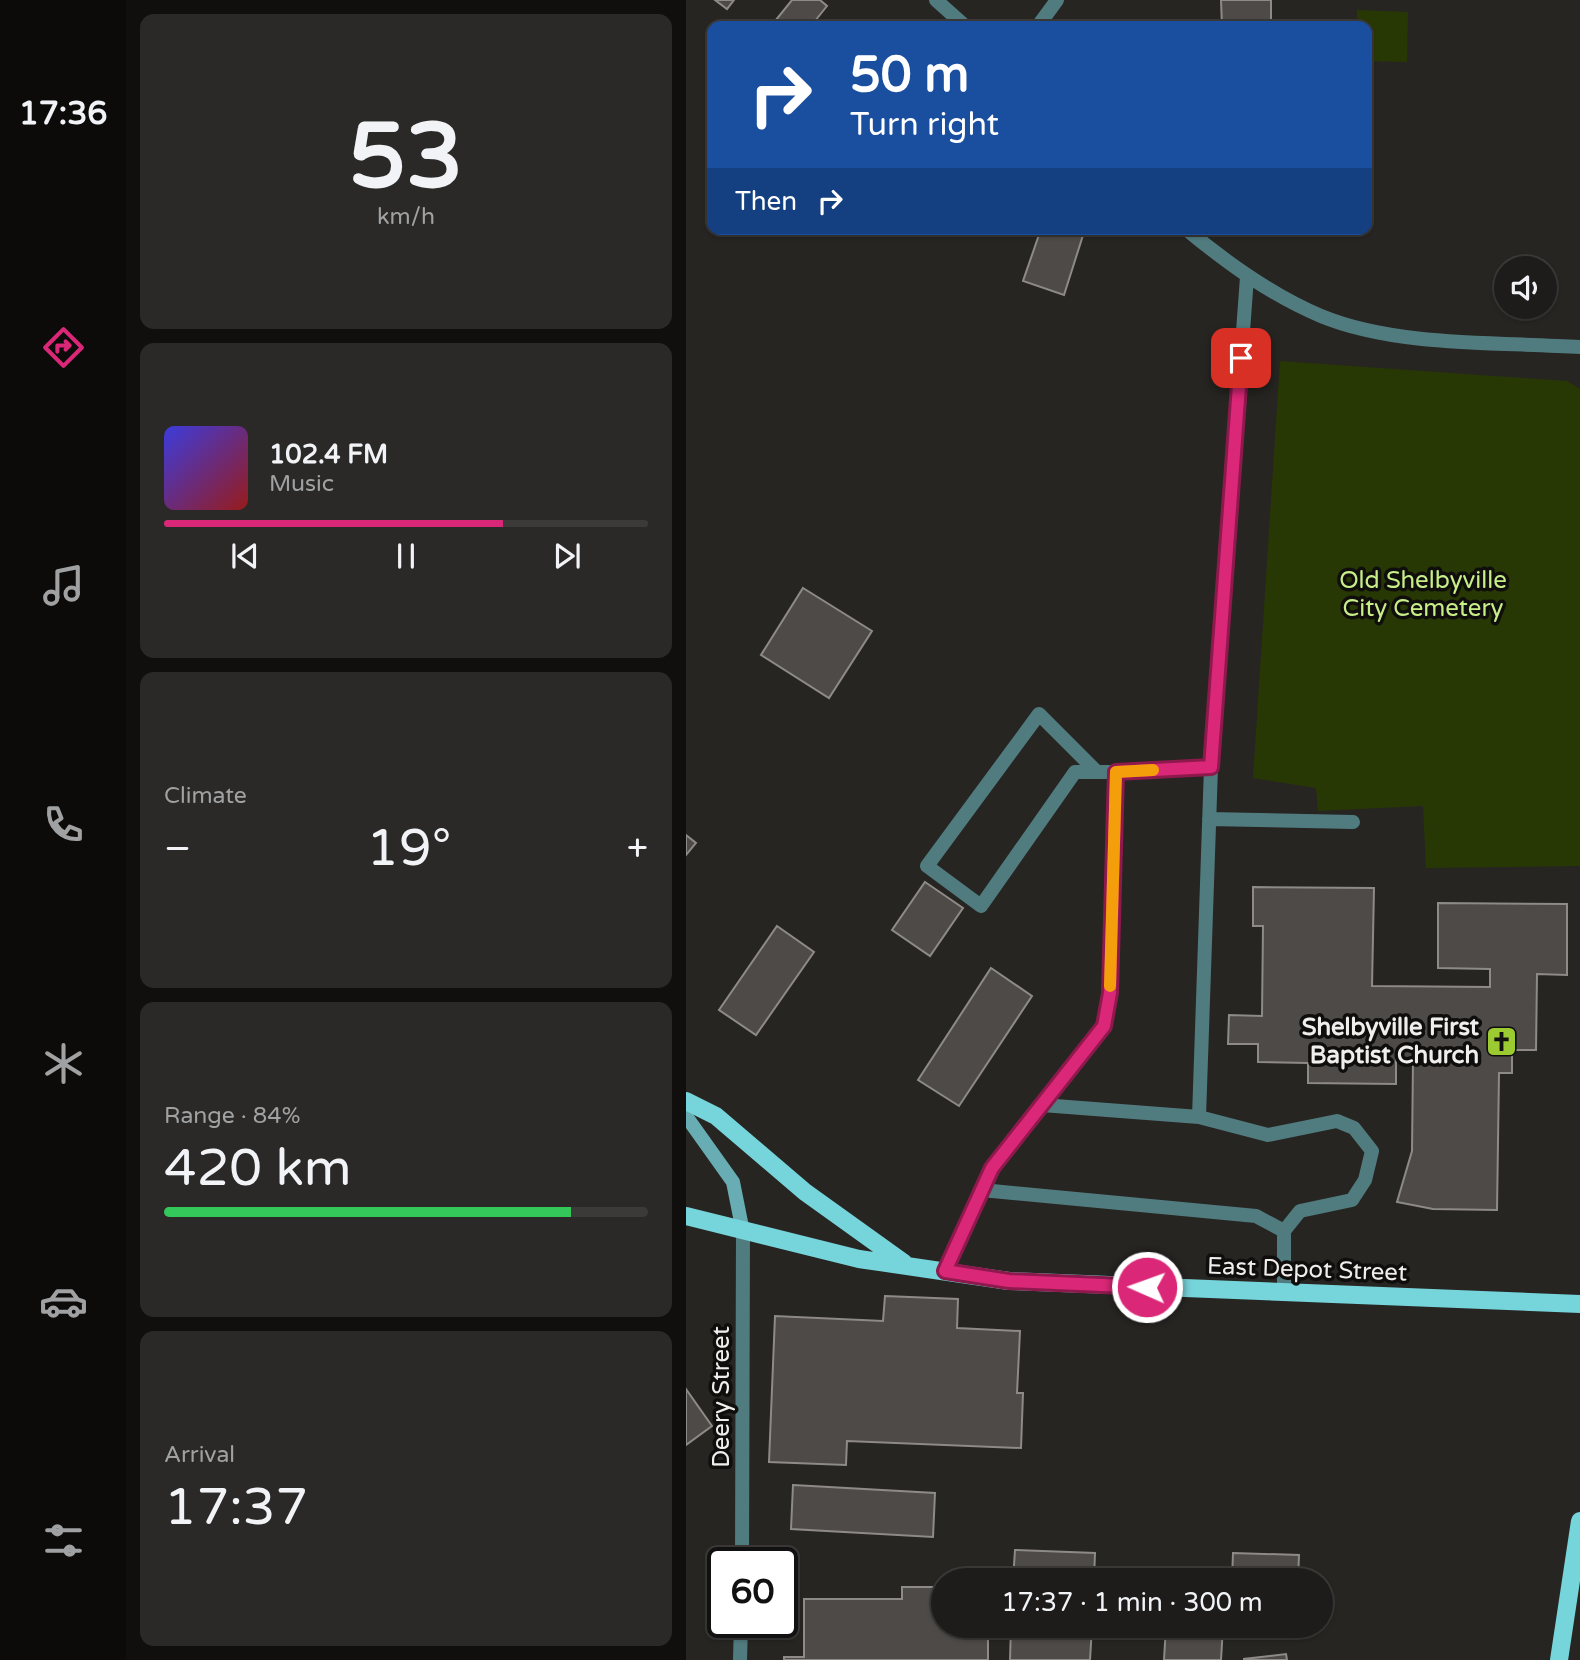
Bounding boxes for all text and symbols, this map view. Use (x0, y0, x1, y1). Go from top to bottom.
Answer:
text: 50 m (850, 46, 969, 105)
icon: right (735, 49, 826, 140)
text: 17:36 (19, 95, 107, 133)
text: 53 (349, 102, 463, 212)
text: Turn right (850, 106, 999, 144)
icon: right (811, 182, 849, 220)
text: Then (735, 186, 797, 217)
text: km/h (377, 203, 435, 231)
map controls (1494, 256, 1557, 319)
button: sound (1494, 256, 1557, 319)
icon: directions (39, 323, 88, 372)
pin (1211, 328, 1271, 388)
icon: arrive (1222, 339, 1260, 377)
text: 102.4 FM (269, 439, 388, 470)
text: Music (269, 470, 334, 498)
icon: previous (226, 537, 264, 575)
icon: pause (387, 537, 425, 575)
icon: next (548, 537, 586, 575)
icon: music (39, 561, 88, 610)
park label: Old Shelbyville City Cemetery (1339, 566, 1507, 623)
text: Climate (164, 782, 247, 810)
icon: phone (39, 800, 88, 849)
text: 19° (366, 817, 451, 880)
text: − (164, 826, 191, 872)
text: + (627, 826, 648, 872)
place label: Shelbyville First Baptist Church (1302, 1013, 1480, 1070)
church icon: Shelbyville First Baptist Church (1485, 1024, 1519, 1058)
icon: climate (39, 1039, 88, 1088)
text: Range · 84% (164, 1102, 300, 1130)
text: 420 km (164, 1137, 352, 1200)
position arrow (1110, 1250, 1184, 1324)
street label: East Depot Street (1206, 1252, 1408, 1287)
icon: car (39, 1277, 88, 1326)
street label: Deery Street (707, 1326, 736, 1468)
text: Arrival (164, 1441, 235, 1469)
text: 17:37 (164, 1476, 308, 1539)
icon: filters (39, 1516, 88, 1565)
speed limit sign: 60 (707, 1547, 798, 1638)
text: 17:37 · 1 min · 300 m (1001, 1587, 1263, 1618)

